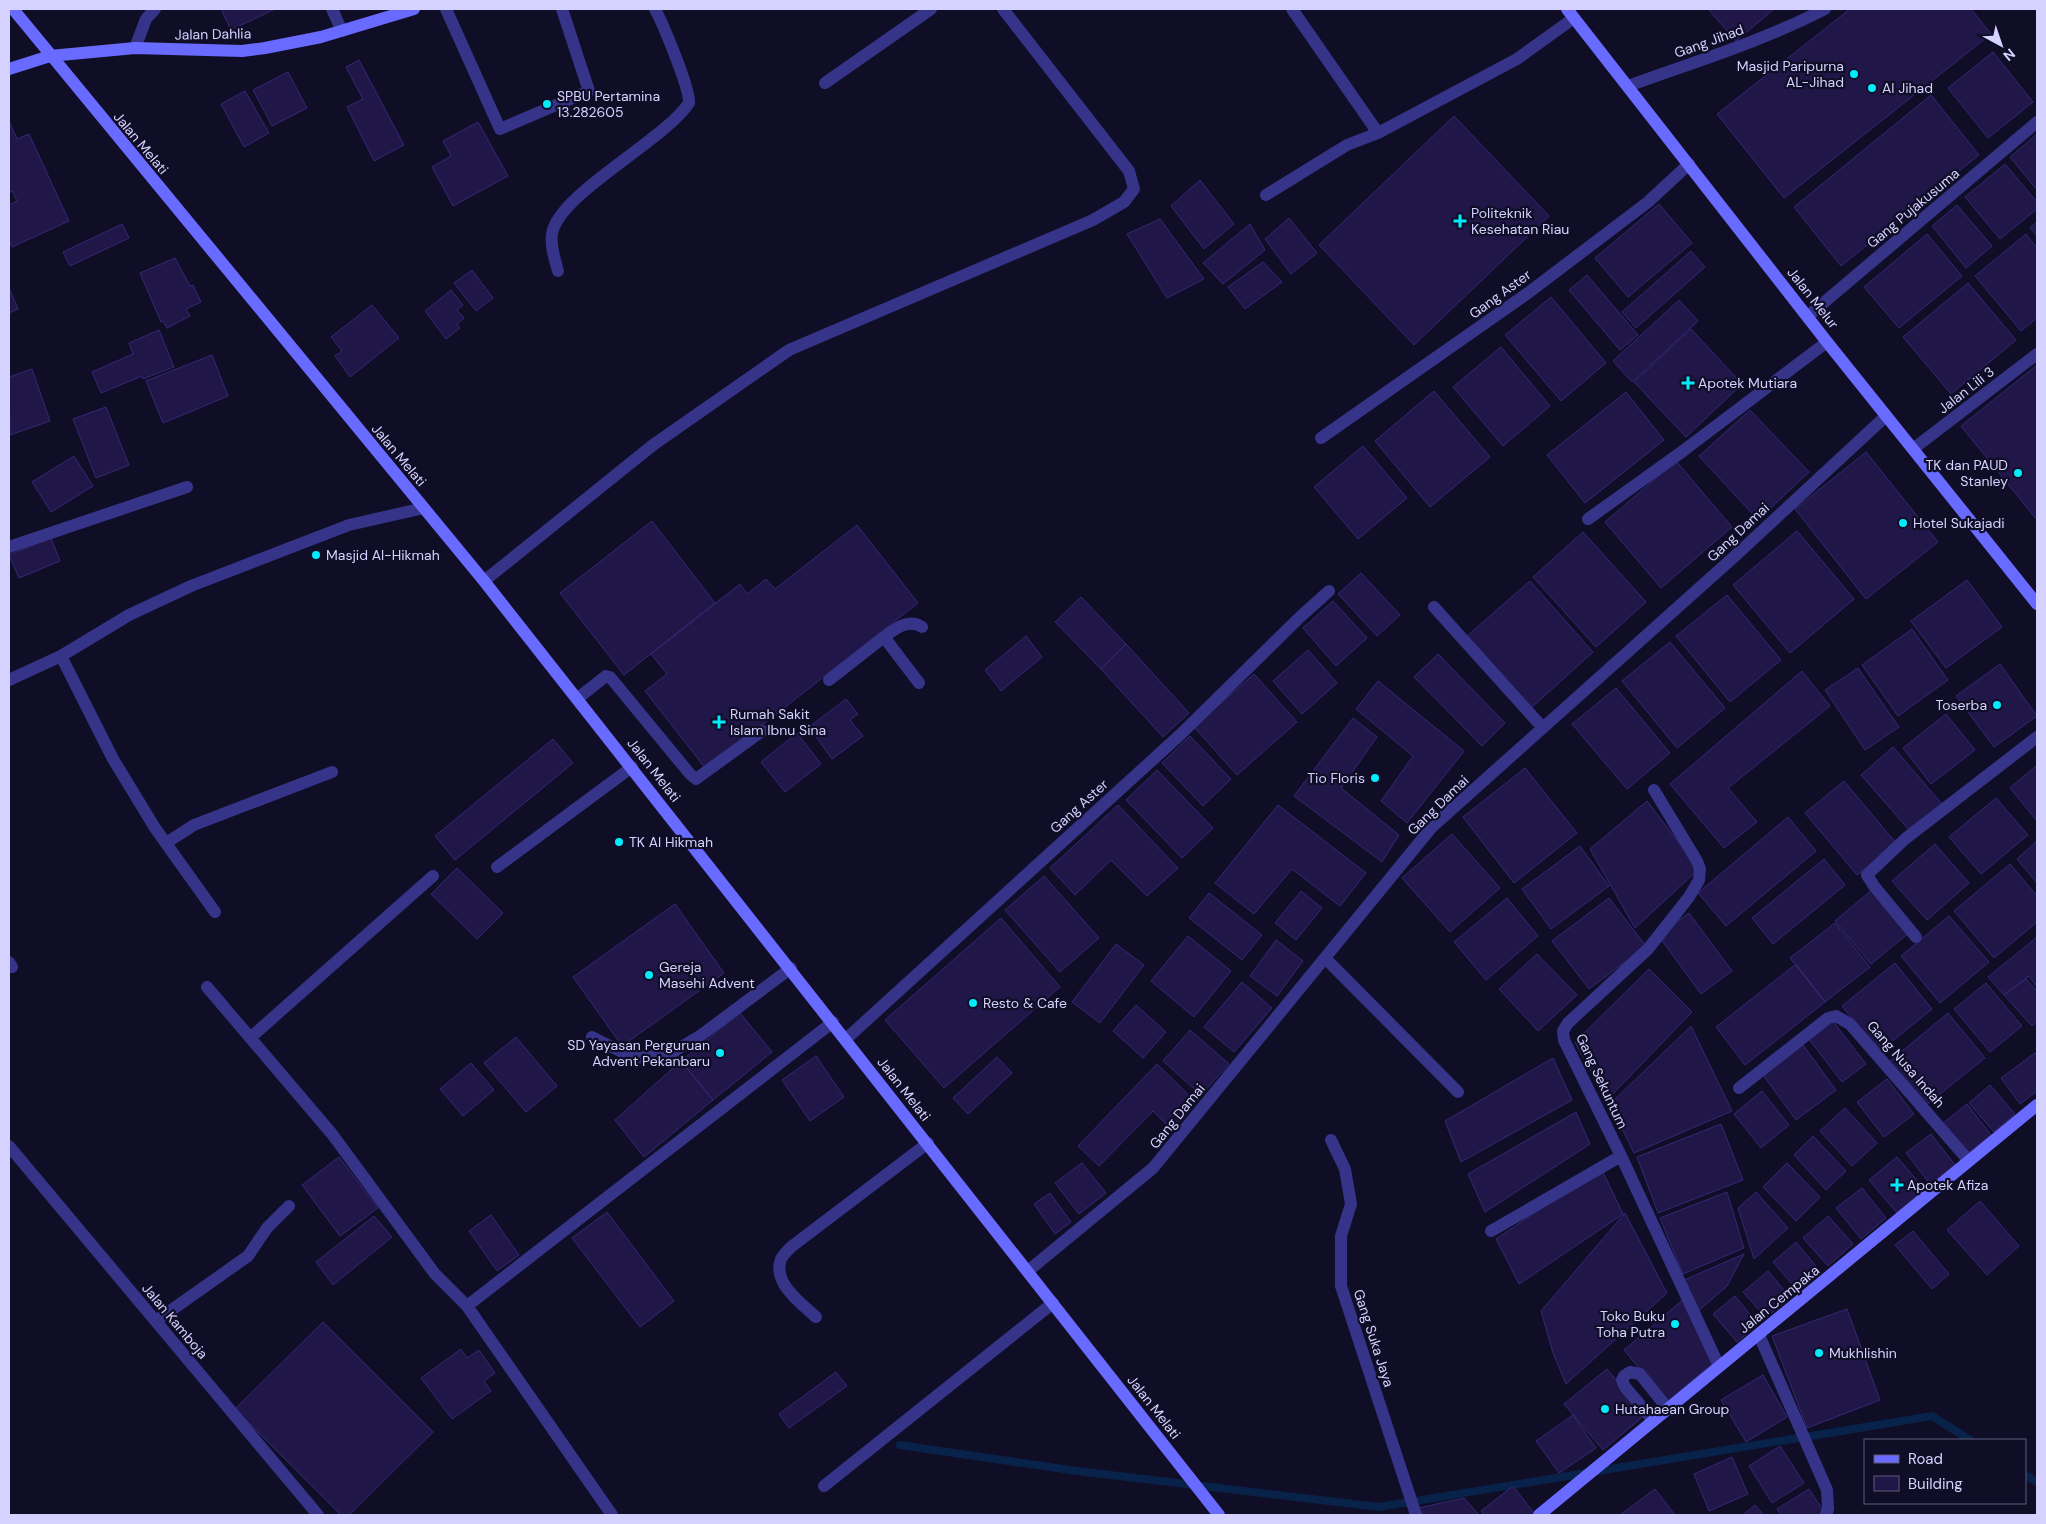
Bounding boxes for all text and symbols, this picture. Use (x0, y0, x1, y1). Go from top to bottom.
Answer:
street label: Gang Jihad (1672, 20, 1746, 62)
north arrow (1976, 20, 2026, 70)
street label: Jalan Dahlia (175, 24, 251, 44)
text: N (2000, 45, 2019, 65)
place label: Masjid Paripurna AL-Jihad (1737, 57, 1844, 91)
marker: Masjid Paripurna AL-Jihad (1848, 68, 1860, 80)
place label: Al Jihad (1882, 79, 1933, 97)
marker: Al Jihad (1866, 82, 1878, 94)
place label: SPBU Pertamina 13.282605 (557, 87, 660, 121)
marker: SPBU Pertamina 13.282605 (541, 98, 553, 110)
street label: Jalan Melati (110, 108, 172, 178)
street label: Gang Pujakusuma (1863, 164, 1963, 252)
place label: Politeknik Kesehatan Riau (1471, 204, 1569, 238)
marker: Politeknik Kesehatan Riau (1453, 214, 1467, 228)
street label: Jalan Melur (1783, 264, 1843, 332)
street label: Gang Aster (1465, 265, 1535, 323)
street label: Jalan Lili 3 (1934, 362, 1998, 418)
place label: Apotek Mutiara (1698, 374, 1797, 392)
marker: Apotek Mutiara (1682, 377, 1694, 389)
street label: Jalan Melati (368, 420, 430, 490)
place label: TK dan PAUD Stanley (1926, 456, 2008, 490)
marker: TK dan PAUD Stanley (2012, 467, 2024, 479)
street label: Gang Damai (1703, 499, 1773, 565)
place label: Hotel Sukajadi (1913, 514, 2005, 532)
marker: Hotel Sukajadi (1897, 517, 1909, 529)
place label: Masjid Al-Hikmah (326, 546, 440, 564)
marker: Masjid Al-Hikmah (310, 549, 322, 561)
place label: Toserba (1936, 696, 1987, 714)
marker: Toserba (1991, 699, 2003, 711)
place label: Rumah Sakit Islam Ibnu Sina (730, 705, 826, 739)
marker: Rumah Sakit Islam Ibnu Sina (712, 715, 726, 729)
street label: Jalan Melati (623, 734, 685, 806)
place label: Tio Floris (1307, 769, 1365, 787)
street label: Gang Damai (1404, 771, 1472, 839)
marker: Tio Floris (1369, 772, 1381, 784)
street label: Gang Aster (1046, 775, 1112, 837)
place label: TK Al Hikmah (629, 833, 713, 851)
marker: TK Al Hikmah (613, 836, 625, 848)
place label: Gereja Masehi Advent (659, 958, 755, 992)
marker: Gereja Masehi Advent (643, 969, 655, 981)
place label: Resto & Cafe (983, 994, 1067, 1012)
marker: Resto & Cafe (967, 997, 979, 1009)
street label: Gang Nusa Indah (1863, 1017, 1949, 1111)
street label: Gang Sekuntum (1572, 1031, 1632, 1131)
place label: SD Yayasan Perguruan Advent Pekanbaru (567, 1036, 710, 1070)
marker: SD Yayasan Perguruan Advent Pekanbaru (714, 1047, 726, 1059)
street label: Jalan Melati (873, 1053, 935, 1125)
street label: Gang Damai (1145, 1080, 1209, 1152)
place label: Apotek Afiza (1907, 1176, 1988, 1194)
marker: Apotek Afiza (1891, 1179, 1903, 1191)
street label: Jalan Cempaka (1735, 1261, 1823, 1337)
street label: Jalan Kamboja (138, 1280, 212, 1362)
street label: Gang Suka Jaya (1350, 1287, 1398, 1389)
place label: Toko Buku Toha Putra (1596, 1307, 1665, 1341)
marker: Toko Buku Toha Putra (1669, 1318, 1681, 1330)
place label: Mukhlishin (1829, 1344, 1897, 1362)
marker: Mukhlishin (1813, 1347, 1825, 1359)
street label: Jalan Melati (1123, 1371, 1185, 1443)
place label: Hutahaean Group (1615, 1400, 1730, 1418)
marker: Hutahaean Group (1599, 1403, 1611, 1415)
legend (1864, 1439, 2026, 1504)
text: Road (1908, 1449, 1943, 1469)
text: Building (1908, 1474, 1963, 1494)

